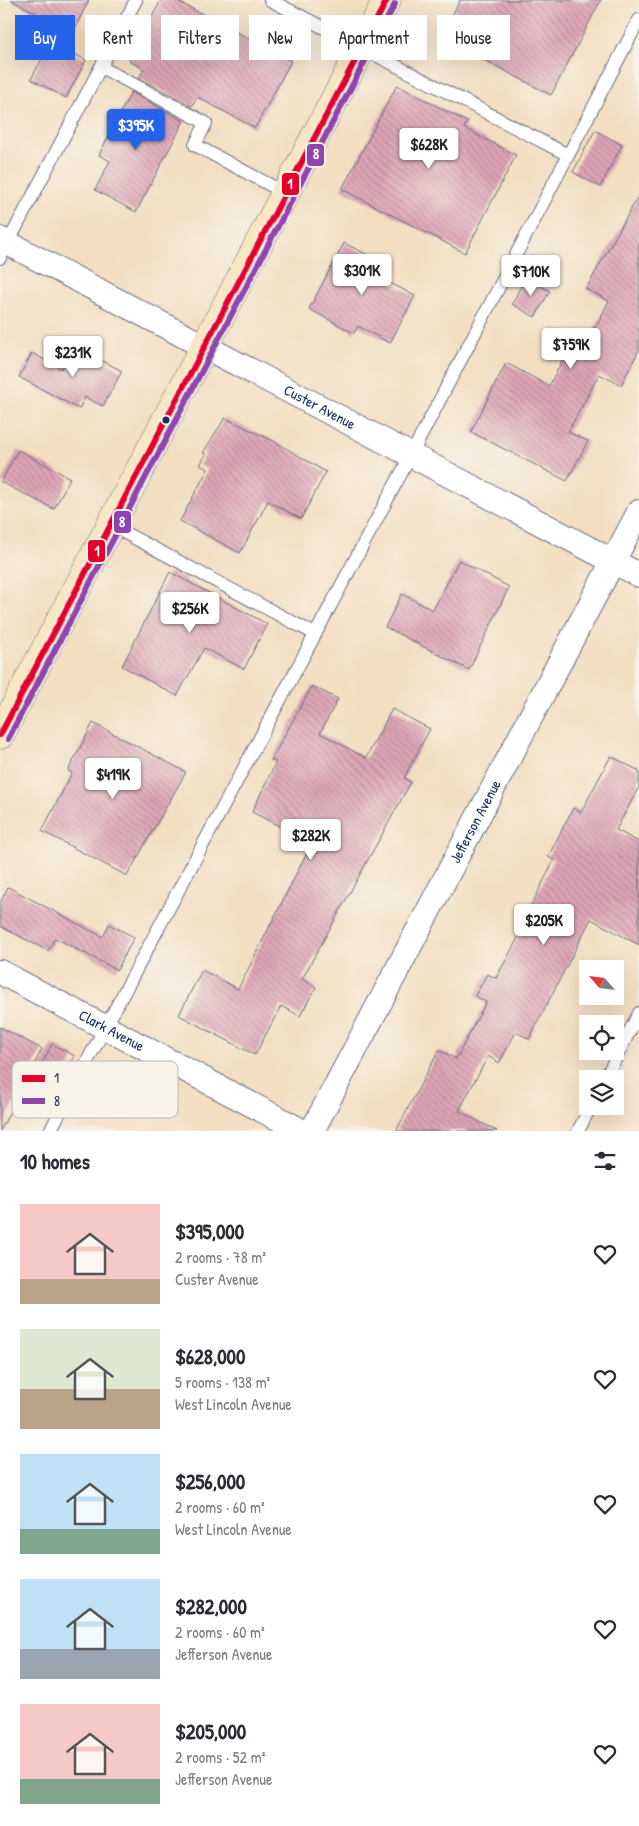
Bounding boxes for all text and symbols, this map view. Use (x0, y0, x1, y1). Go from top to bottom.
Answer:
chip: Buy (15, 15, 75, 60)
chip: Rent (85, 15, 151, 60)
chip: Filters (161, 15, 239, 60)
chip: New (249, 15, 311, 60)
chip: Apartment (321, 15, 427, 60)
chip: House (437, 15, 510, 60)
pin: $395K (101, 108, 171, 151)
text: $395K (118, 114, 154, 136)
pin: $628K (394, 128, 464, 170)
text: $628K (410, 133, 448, 155)
line badge: 8 (306, 143, 325, 167)
text: 8 (313, 144, 319, 163)
line badge: 1 (281, 172, 300, 196)
text: 1 (287, 174, 293, 193)
pin: $301K (327, 254, 397, 296)
pin: $710K (496, 254, 566, 297)
text: $301K (344, 259, 380, 281)
text: $710K (512, 260, 550, 282)
pin: $759K (536, 328, 606, 370)
text: $759K (552, 333, 590, 355)
pin: $231K (38, 336, 108, 378)
text: $231K (55, 341, 91, 363)
street label: Custer Avenue (280, 379, 359, 434)
unlabelled marker (161, 415, 171, 425)
line badge: 8 (113, 510, 132, 534)
text: 8 (119, 512, 125, 531)
line badge: 1 (87, 539, 106, 563)
text: 1 (94, 541, 100, 560)
pin: $256K (155, 592, 225, 634)
text: $256K (171, 597, 209, 619)
pin: $419K (78, 758, 148, 800)
text: $419K (96, 763, 130, 785)
street label: Jefferson Avenue (444, 776, 506, 867)
pin: $282K (276, 818, 346, 861)
text: $282K (292, 824, 330, 846)
pin: $205K (509, 904, 579, 946)
text: $205K (525, 909, 563, 931)
north arrow (579, 960, 624, 1005)
map controls (579, 960, 624, 1115)
street label: Clark Avenue (75, 1004, 148, 1056)
button: locate (579, 1015, 624, 1060)
legend (12, 1061, 178, 1118)
text: 1 (54, 1068, 59, 1087)
button: layers (579, 1070, 624, 1115)
text: 8 (54, 1091, 60, 1110)
text: 10 homes (20, 1147, 90, 1176)
icon: filters (591, 1147, 619, 1175)
text: $395,000 (175, 1217, 244, 1246)
icon: home (60, 1224, 120, 1284)
icon: heart (591, 1240, 619, 1268)
text: 2 rooms · 78 m² (175, 1246, 266, 1268)
text: Custer Avenue (175, 1268, 259, 1290)
text: $628,000 (175, 1342, 245, 1371)
icon: home (60, 1349, 120, 1409)
icon: heart (591, 1365, 619, 1393)
text: 5 rooms · 138 m² (175, 1371, 270, 1393)
text: West Lincoln Avenue (175, 1393, 292, 1415)
text: $256,000 (175, 1467, 245, 1496)
icon: home (60, 1474, 120, 1534)
icon: heart (591, 1490, 619, 1518)
text: 2 rooms · 60 m² (175, 1496, 265, 1518)
text: West Lincoln Avenue (175, 1518, 292, 1540)
text: $282,000 (175, 1592, 247, 1621)
icon: home (60, 1599, 120, 1659)
icon: heart (591, 1615, 619, 1643)
text: 2 rooms · 60 m² (175, 1621, 265, 1643)
text: Jefferson Avenue (175, 1643, 272, 1665)
text: $205,000 (175, 1717, 246, 1746)
icon: home (60, 1724, 120, 1784)
icon: heart (591, 1740, 619, 1768)
text: 2 rooms · 52 m² (175, 1746, 265, 1768)
text: Jefferson Avenue (175, 1768, 272, 1790)

